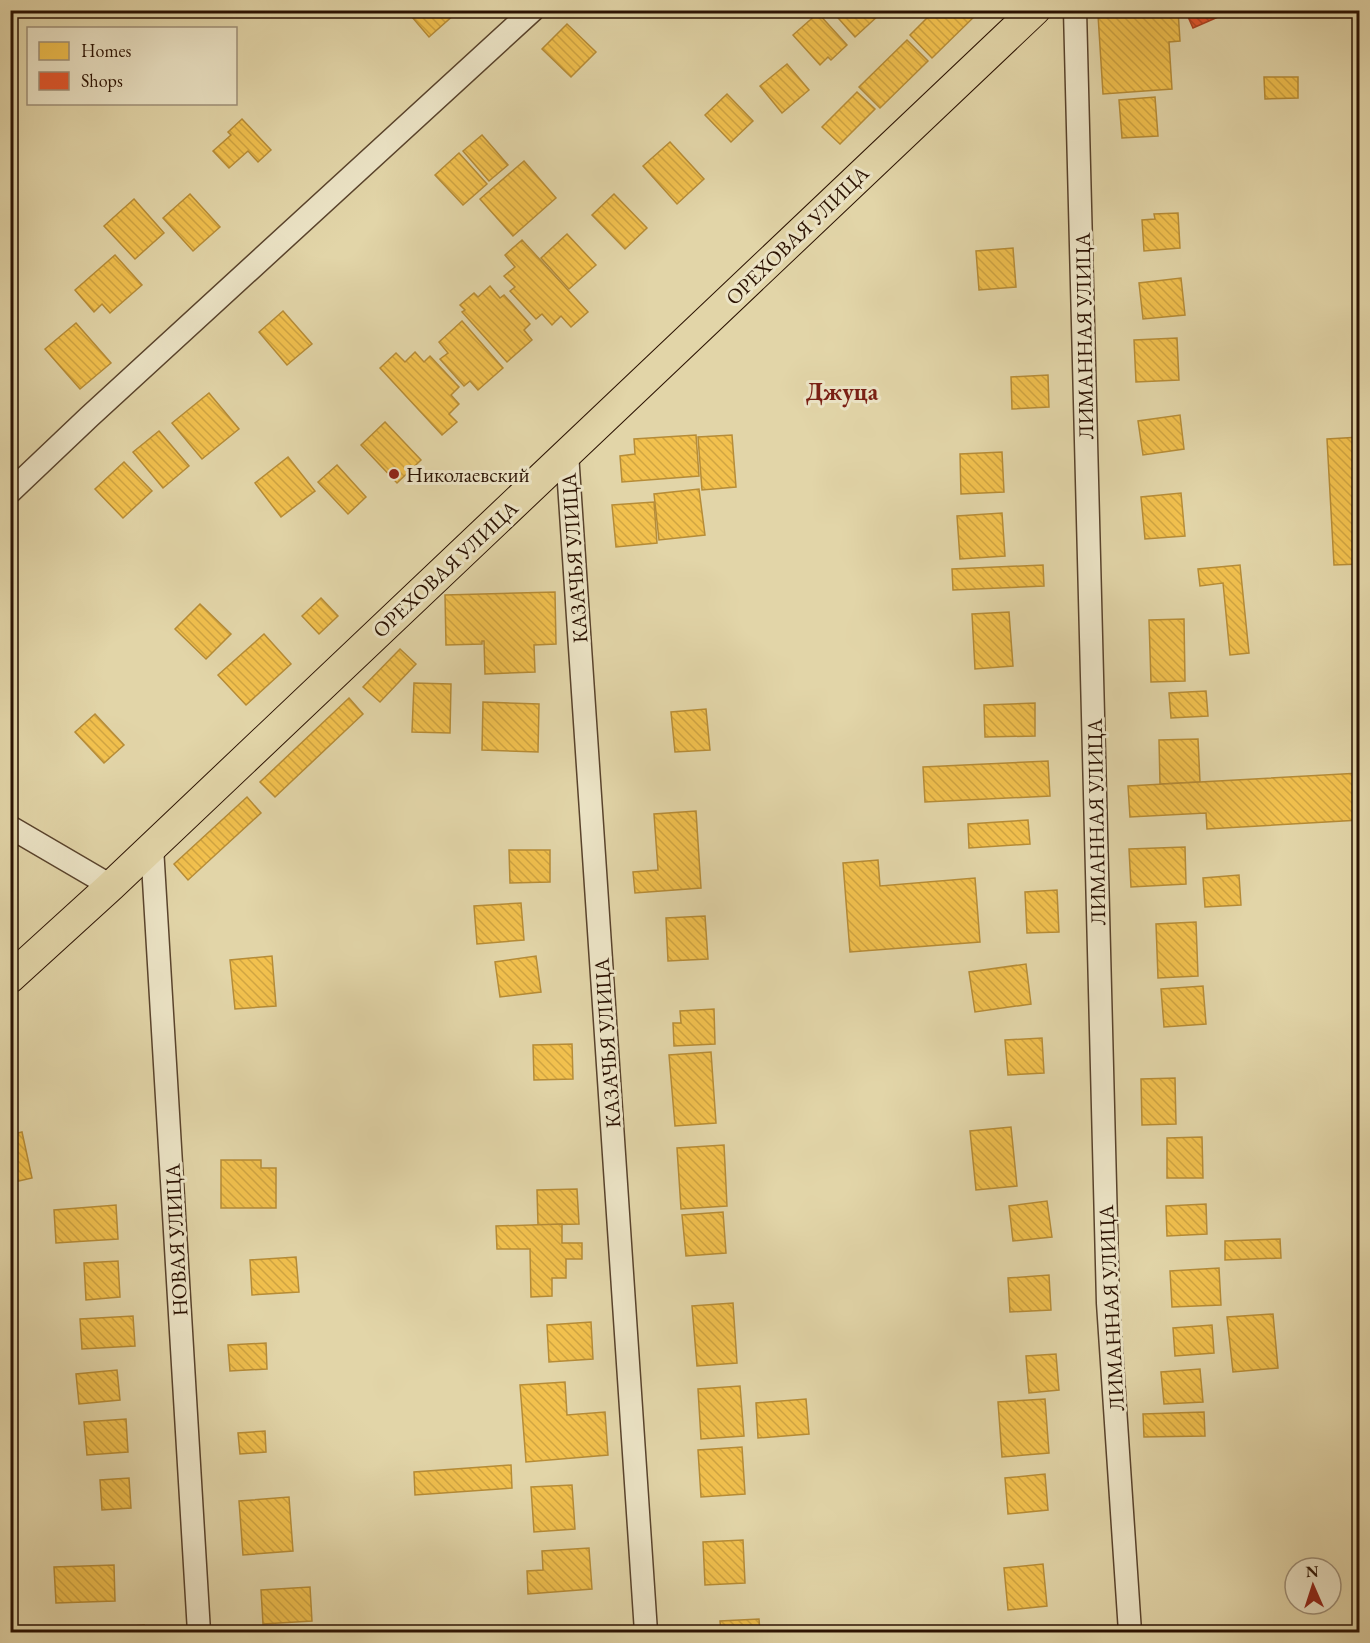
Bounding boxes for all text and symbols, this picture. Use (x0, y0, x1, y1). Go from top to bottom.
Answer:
legend (27, 27, 237, 105)
text: Homes (81, 39, 132, 62)
text: Shops (81, 69, 123, 92)
street label: ОРЕХОВАЯ УЛИЦА (720, 159, 875, 310)
street label: ЛИМАННАЯ УЛИЦА (1069, 232, 1099, 440)
district label: Джуца (806, 376, 879, 408)
place label: Николаевский (406, 461, 530, 488)
marker: Николаевский (387, 467, 401, 481)
street label: КАЗАЧЬЯ УЛИЦА (555, 472, 593, 644)
street label: ОРЕХОВАЯ УЛИЦА (367, 494, 524, 643)
street label: ЛИМАННАЯ УЛИЦА (1081, 718, 1111, 926)
street label: КАЗАЧЬЯ УЛИЦА (588, 957, 626, 1129)
street label: НОВАЯ УЛИЦА (158, 1163, 193, 1317)
street label: ЛИМАННАЯ УЛИЦА (1092, 1204, 1130, 1412)
north arrow (1283, 1556, 1343, 1616)
text: N (1305, 1561, 1319, 1582)

